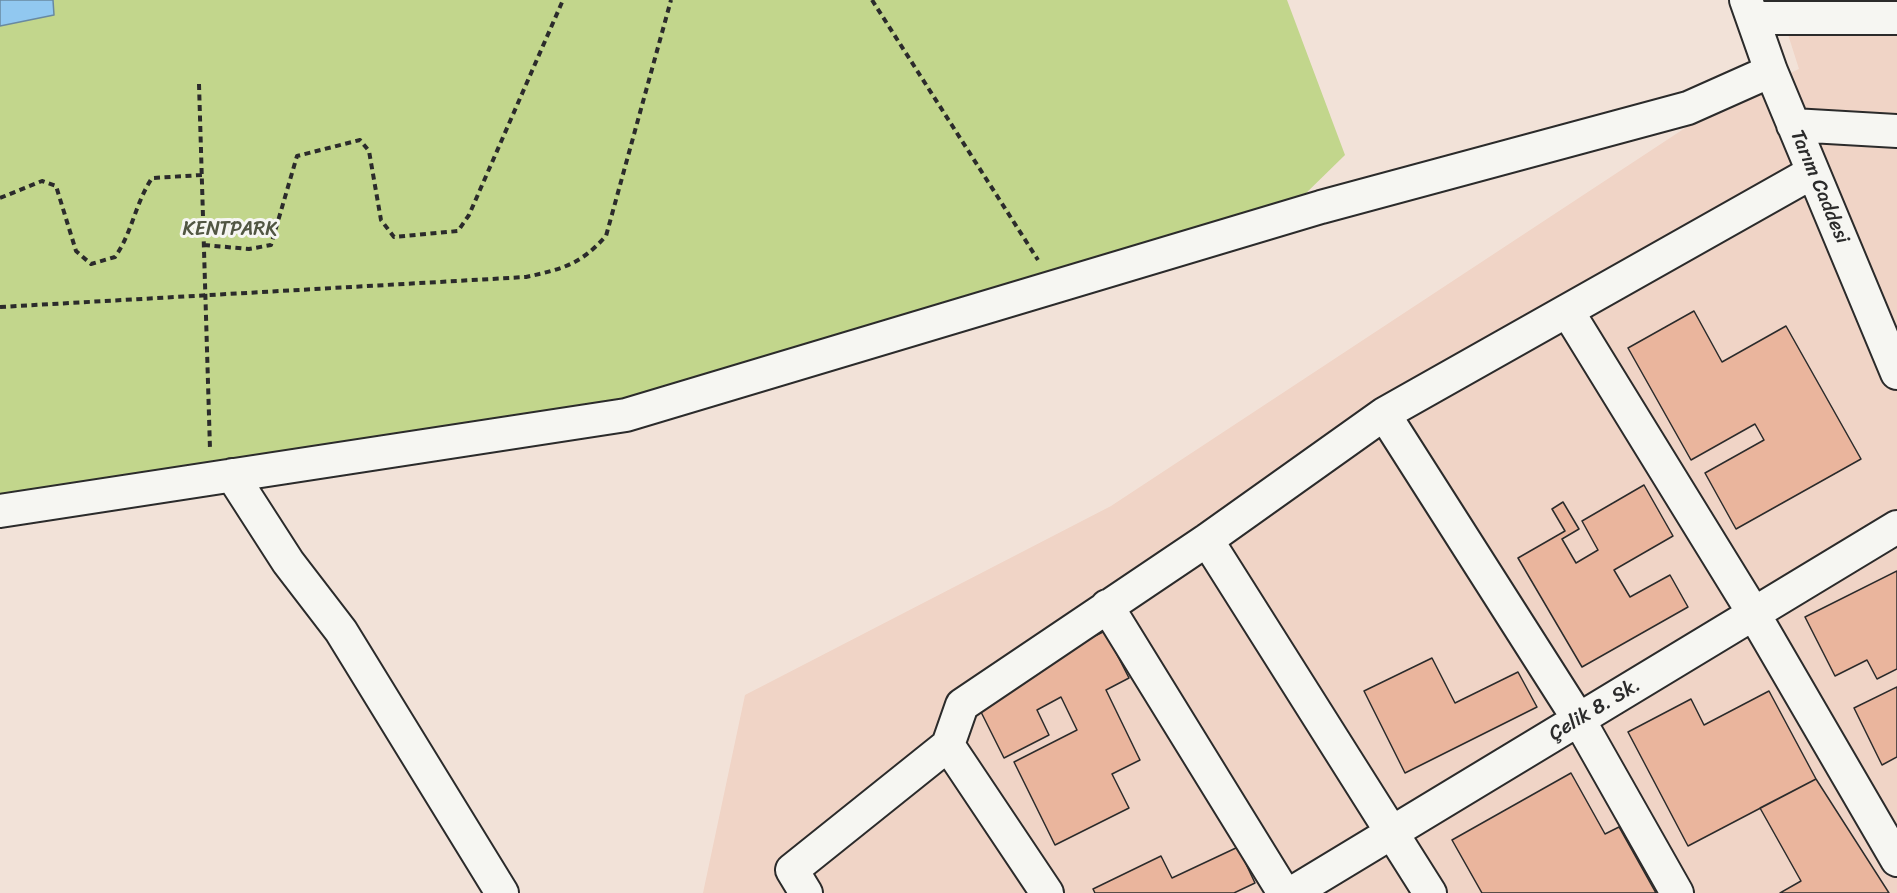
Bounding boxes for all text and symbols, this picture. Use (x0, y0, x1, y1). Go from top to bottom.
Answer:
street label: Tarım Caddesi (1784, 127, 1854, 247)
park label: KENTPARK (183, 218, 277, 242)
street label: Çelik 8. Sk. (1545, 673, 1645, 747)

